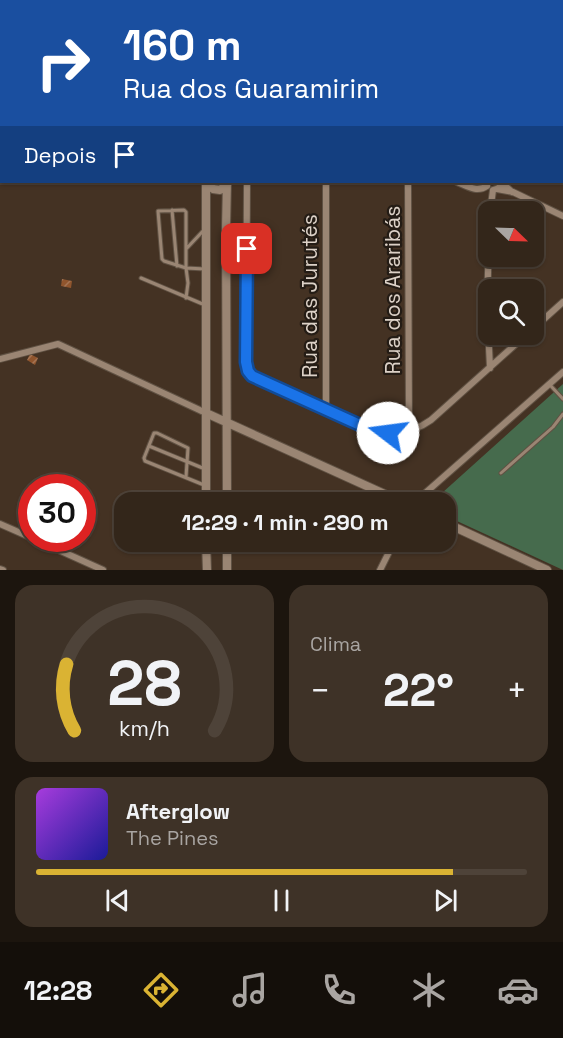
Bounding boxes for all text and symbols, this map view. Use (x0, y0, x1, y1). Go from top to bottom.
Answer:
text: 160 m (123, 19, 242, 72)
icon: right (24, 24, 102, 102)
text: Rua dos Guaramirim (123, 71, 379, 106)
icon: arrive (108, 138, 141, 171)
text: Depois (24, 141, 96, 169)
north arrow (478, 201, 544, 267)
map controls (478, 201, 544, 345)
street label: Rua dos Araribás (379, 206, 406, 374)
street label: Rua das Jurutés (296, 214, 323, 378)
pin (221, 223, 272, 274)
icon: arrive (230, 232, 263, 265)
button: search (478, 279, 544, 345)
position arrow (356, 401, 420, 465)
speed limit sign: 30 (18, 474, 96, 552)
text: 12:29 · 1 min · 290 m (181, 508, 389, 536)
text: Clima (310, 631, 361, 657)
text: 28 (107, 644, 182, 723)
text: 22° (383, 662, 454, 719)
text: − (310, 670, 330, 712)
text: + (507, 670, 527, 712)
text: km/h (119, 715, 170, 742)
text: Afterglow (126, 797, 230, 825)
text: The Pines (126, 825, 219, 851)
icon: previous (101, 884, 134, 917)
icon: pause (265, 884, 298, 917)
icon: next (429, 884, 462, 917)
icon: directions (140, 969, 182, 1011)
icon: music (229, 969, 271, 1011)
icon: phone (318, 969, 360, 1011)
icon: climate (408, 969, 450, 1011)
icon: car (497, 969, 539, 1011)
text: 12:28 (24, 973, 92, 1008)

